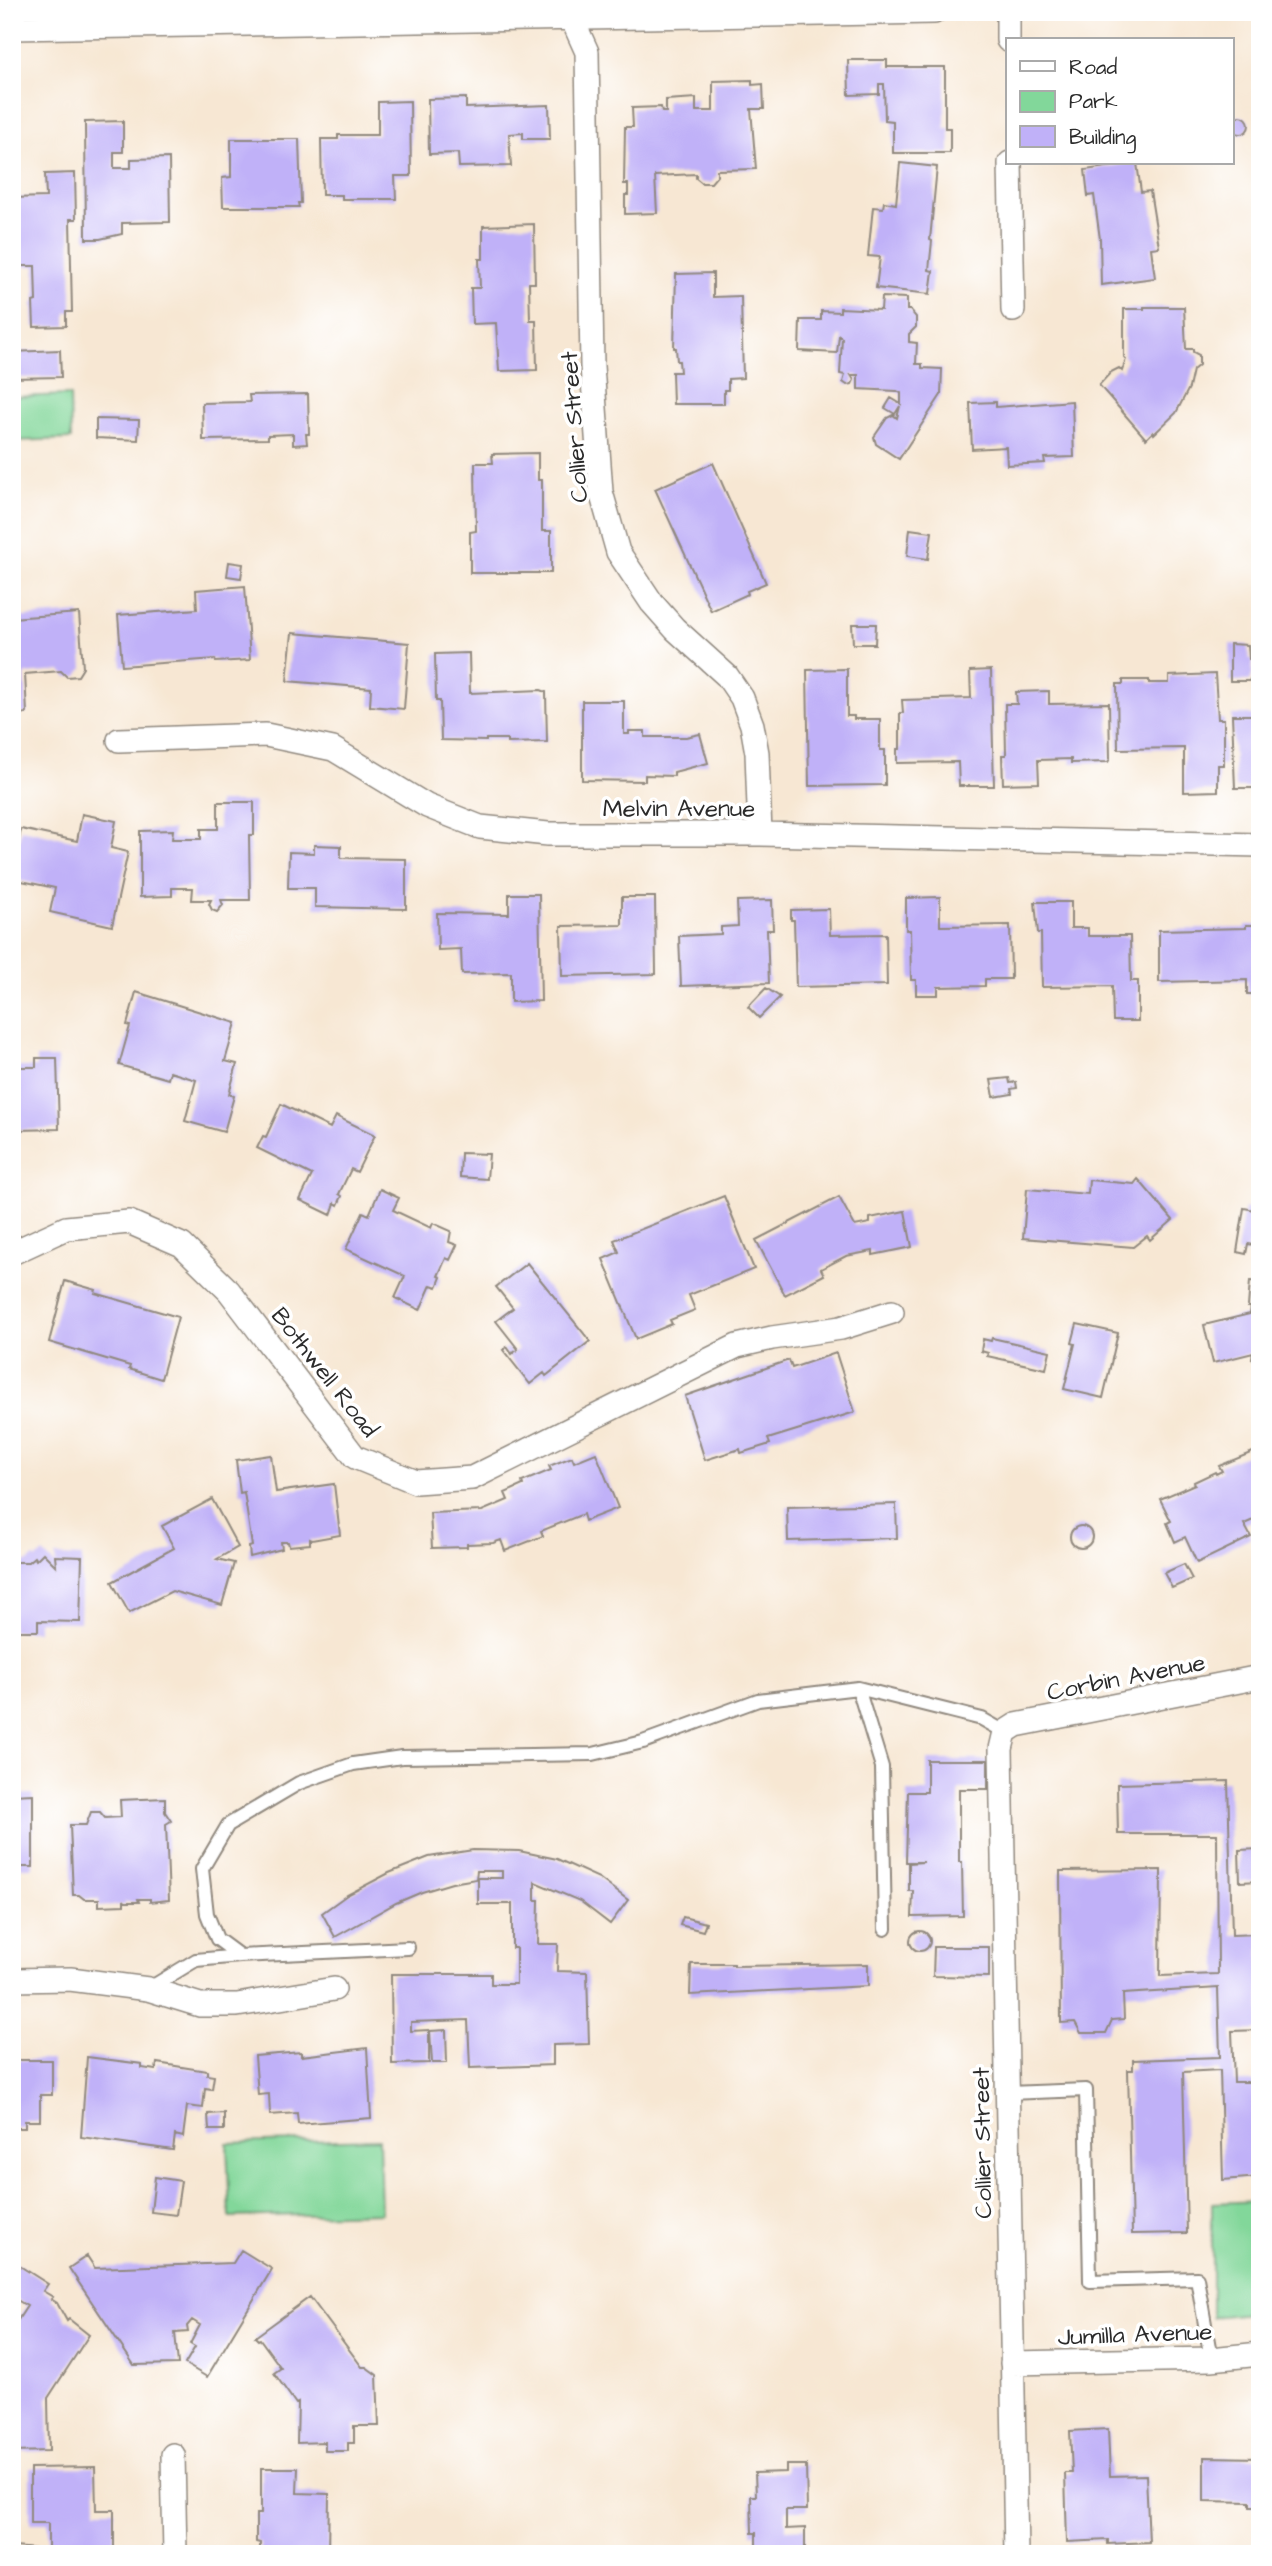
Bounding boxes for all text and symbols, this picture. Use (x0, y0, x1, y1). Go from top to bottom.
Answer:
legend (1006, 38, 1234, 164)
text: Road (1069, 53, 1117, 82)
text: Park (1069, 87, 1118, 116)
text: Building (1069, 123, 1137, 154)
street label: Collier Street (553, 350, 597, 504)
street label: Melvin Avenue (603, 792, 755, 826)
street label: Bothwell Road (263, 1300, 386, 1445)
street label: Corbin Avenue (1044, 1646, 1208, 1710)
street label: Collier Street (965, 2067, 1001, 2219)
street label: Jumilla Avenue (1057, 2315, 1213, 2355)

